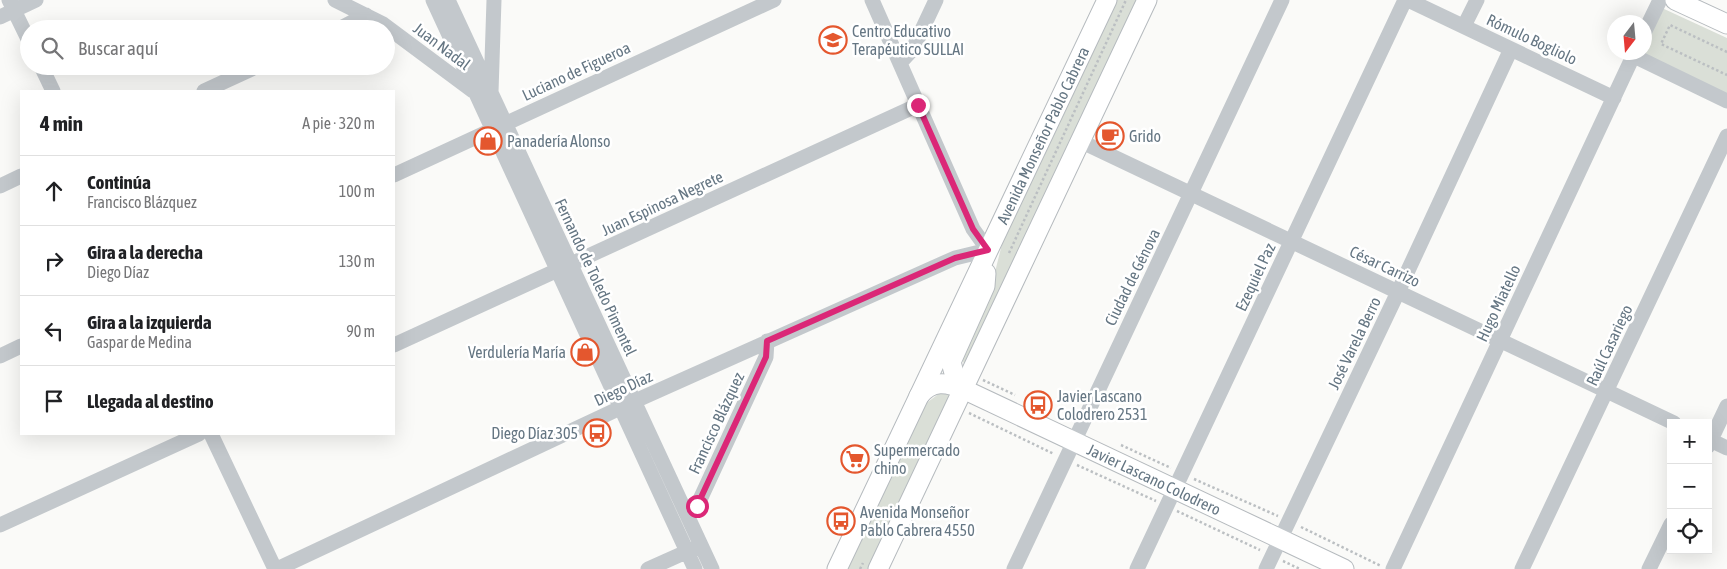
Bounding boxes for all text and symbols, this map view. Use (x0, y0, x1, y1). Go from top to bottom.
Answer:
street label: Rómulo Bogliolo (1484, 10, 1580, 69)
north arrow (1607, 15, 1652, 60)
street label: Juan Nadal (410, 19, 475, 74)
search box (20, 20, 395, 75)
place label: Centro Educativo Terapéutico SULLAI (852, 22, 964, 59)
school or university icon: Centro Educativo Terapéutico SULLAI (818, 25, 848, 55)
icon: search (38, 34, 66, 62)
text: Buscar aquí (78, 37, 158, 59)
street label: Luciano de Figueroa (519, 38, 633, 105)
street label: Avenida Monseñor Pablo Cabrera (993, 44, 1092, 227)
route end (907, 94, 930, 117)
text: 4 min (40, 111, 83, 135)
text: A pie · 320 m (302, 114, 375, 132)
cafe icon: Grido (1095, 121, 1125, 151)
shop icon: Panadería Alonso (473, 126, 503, 156)
place label: Grido (1129, 127, 1161, 145)
place label: Panadería Alonso (507, 132, 610, 150)
street label: Juan Espinosa Negrete (598, 167, 726, 240)
text: Continúa (87, 171, 151, 193)
icon: ahead (40, 177, 68, 205)
text: 100 m (339, 182, 375, 200)
text: Francisco Blázquez (87, 193, 197, 211)
street label: Fernando de Toledo Pimentel (552, 196, 641, 359)
street label: Ciudad de Génova (1101, 226, 1163, 328)
street label: Ezequiel Paz (1231, 240, 1280, 314)
text: Gira a la derecha (87, 241, 203, 263)
street label: César Carrizo (1347, 242, 1423, 290)
icon: right (40, 247, 68, 275)
text: 130 m (339, 252, 375, 270)
street label: Hugo Miatello (1472, 262, 1525, 345)
text: Diego Díaz (87, 263, 149, 281)
street label: José Varela Berro (1324, 294, 1384, 392)
street label: Raúl Casariego (1582, 302, 1636, 389)
text: Gira a la izquierda (87, 311, 212, 333)
icon: left (40, 317, 68, 345)
text: 90 m (346, 322, 375, 340)
text: Gaspar de Medina (87, 333, 192, 351)
shop icon: Verdulería María (570, 337, 600, 367)
place label: Verdulería María (468, 343, 566, 361)
street label: Diego Díaz (591, 367, 656, 410)
street label: Francisco Blázquez (685, 369, 748, 477)
icon: arrive (40, 387, 68, 415)
place label: Javier Lascano Colodrero 2531 (1057, 387, 1147, 423)
text: Llegada al destino (87, 390, 214, 412)
bus stop icon: Javier Lascano Colodrero 2531 (1023, 390, 1053, 420)
bus stop icon: Diego Díaz 305 (582, 418, 612, 448)
map controls (1667, 419, 1712, 554)
button: + (1667, 419, 1712, 464)
place label: Diego Díaz 305 (491, 424, 578, 443)
street label: Javier Lascano Colodrero (1084, 440, 1224, 518)
place label: Supermercado chino (874, 441, 960, 477)
supermarket icon: Supermercado chino (840, 444, 870, 474)
button: − (1667, 464, 1712, 509)
route start (686, 495, 709, 518)
place label: Avenida Monseñor Pablo Cabrera 4550 (860, 503, 975, 539)
bus stop icon: Avenida Monseñor Pablo Cabrera 4550 (826, 506, 856, 536)
button: locate (1667, 509, 1712, 554)

